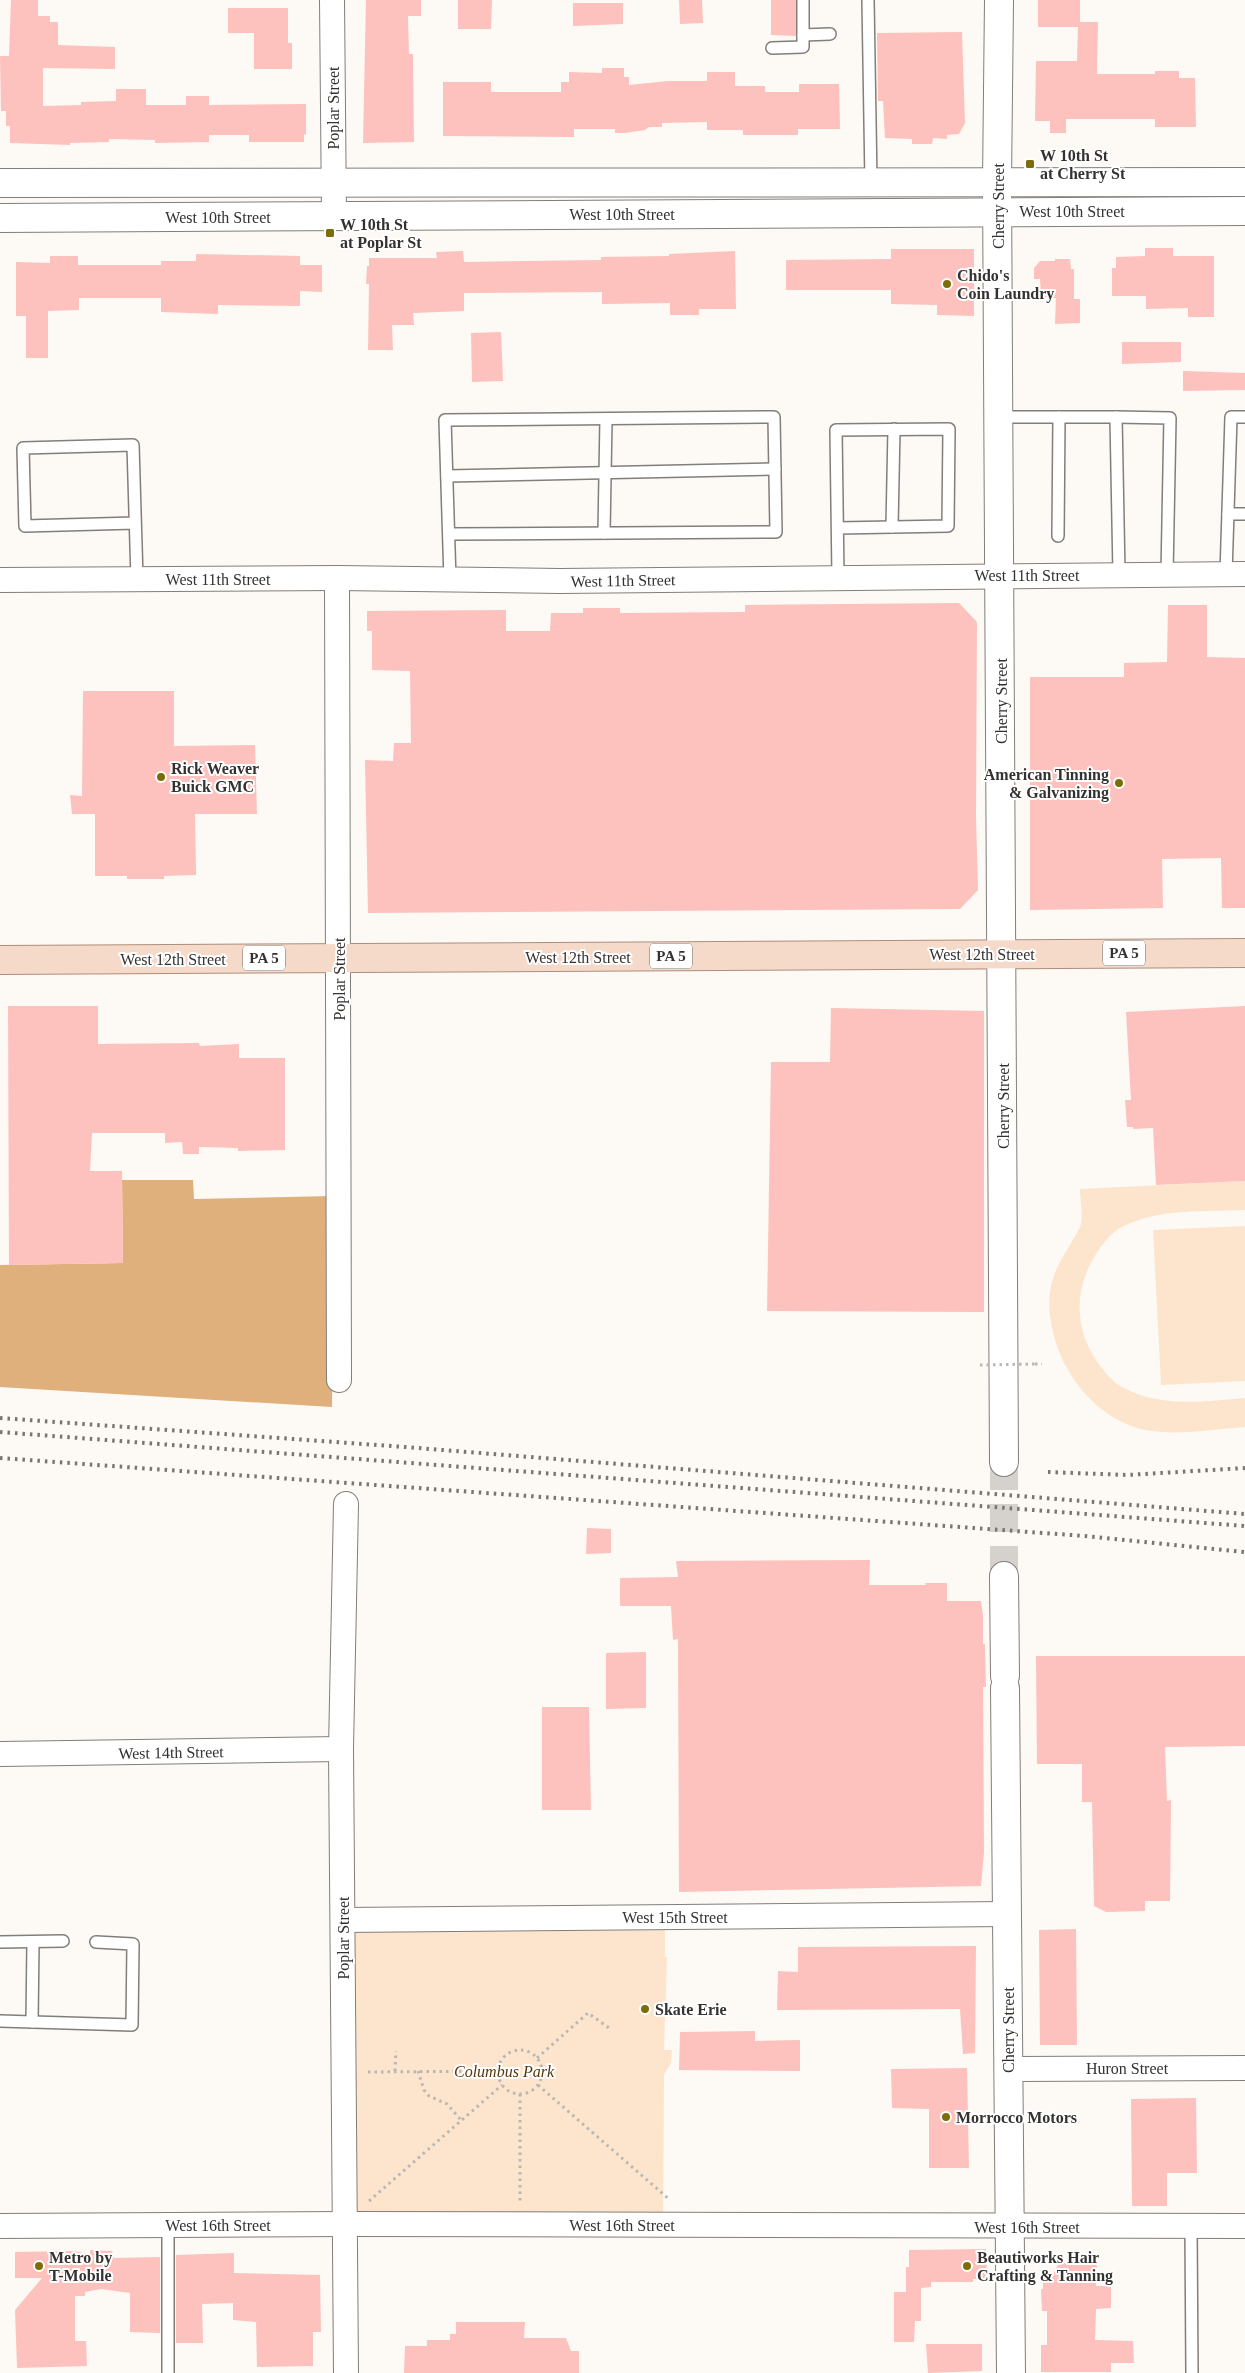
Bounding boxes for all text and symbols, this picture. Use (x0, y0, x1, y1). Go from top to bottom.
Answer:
street label: Poplar Street (325, 66, 343, 150)
place label: W 10th St at Cherry St (1040, 147, 1126, 183)
marker: W 10th St at Cherry St (1024, 158, 1036, 170)
street label: Cherry Street (990, 163, 1008, 249)
street label: West 10th Street (1019, 203, 1125, 220)
street label: West 10th Street (569, 206, 675, 223)
street label: West 10th Street (165, 209, 271, 226)
place label: W 10th St at Poplar St (340, 216, 422, 252)
marker: W 10th St at Poplar St (324, 227, 336, 239)
place label: Chido's Coin Laundry (957, 267, 1054, 303)
marker: Chido's Coin Laundry (941, 278, 953, 290)
street label: West 11th Street (975, 567, 1080, 584)
street label: West 11th Street (166, 571, 271, 588)
street label: West 11th Street (570, 571, 676, 590)
street label: Cherry Street (993, 658, 1011, 744)
place label: Rick Weaver Buick GMC (171, 760, 259, 795)
place label: American Tinning & Galvanizing (984, 766, 1109, 802)
marker: Rick Weaver Buick GMC (155, 771, 167, 783)
marker: American Tinning & Galvanizing (1113, 777, 1125, 789)
street label: Poplar Street (331, 937, 349, 1021)
road number: PA 5 (1103, 940, 1145, 966)
road number: PA 5 (650, 944, 692, 968)
road number: PA 5 (243, 946, 285, 970)
street label: West 12th Street (929, 946, 1035, 963)
street label: West 12th Street (525, 949, 631, 966)
street label: West 12th Street (120, 951, 226, 968)
street label: Cherry Street (995, 1063, 1013, 1149)
street label: West 14th Street (118, 1743, 224, 1762)
street label: Poplar Street (335, 1896, 353, 1980)
street label: West 15th Street (622, 1909, 728, 1926)
street label: Cherry Street (1000, 1987, 1018, 2073)
place label: Skate Erie (655, 2001, 727, 2018)
marker: Skate Erie (639, 2003, 651, 2015)
street label: Huron Street (1086, 2060, 1169, 2077)
park label: Columbus Park (454, 2063, 555, 2080)
place label: Morrocco Motors (956, 2109, 1077, 2126)
marker: Morrocco Motors (940, 2111, 952, 2123)
street label: West 16th Street (165, 2217, 271, 2234)
street label: West 16th Street (569, 2217, 675, 2234)
street label: West 16th Street (974, 2219, 1080, 2236)
place label: Metro by T-Mobile (49, 2249, 112, 2284)
place label: Beautiworks Hair Crafting & Tanning (977, 2249, 1113, 2285)
marker: Metro by T-Mobile (33, 2260, 45, 2272)
marker: Beautiworks Hair Crafting & Tanning (961, 2260, 973, 2272)

